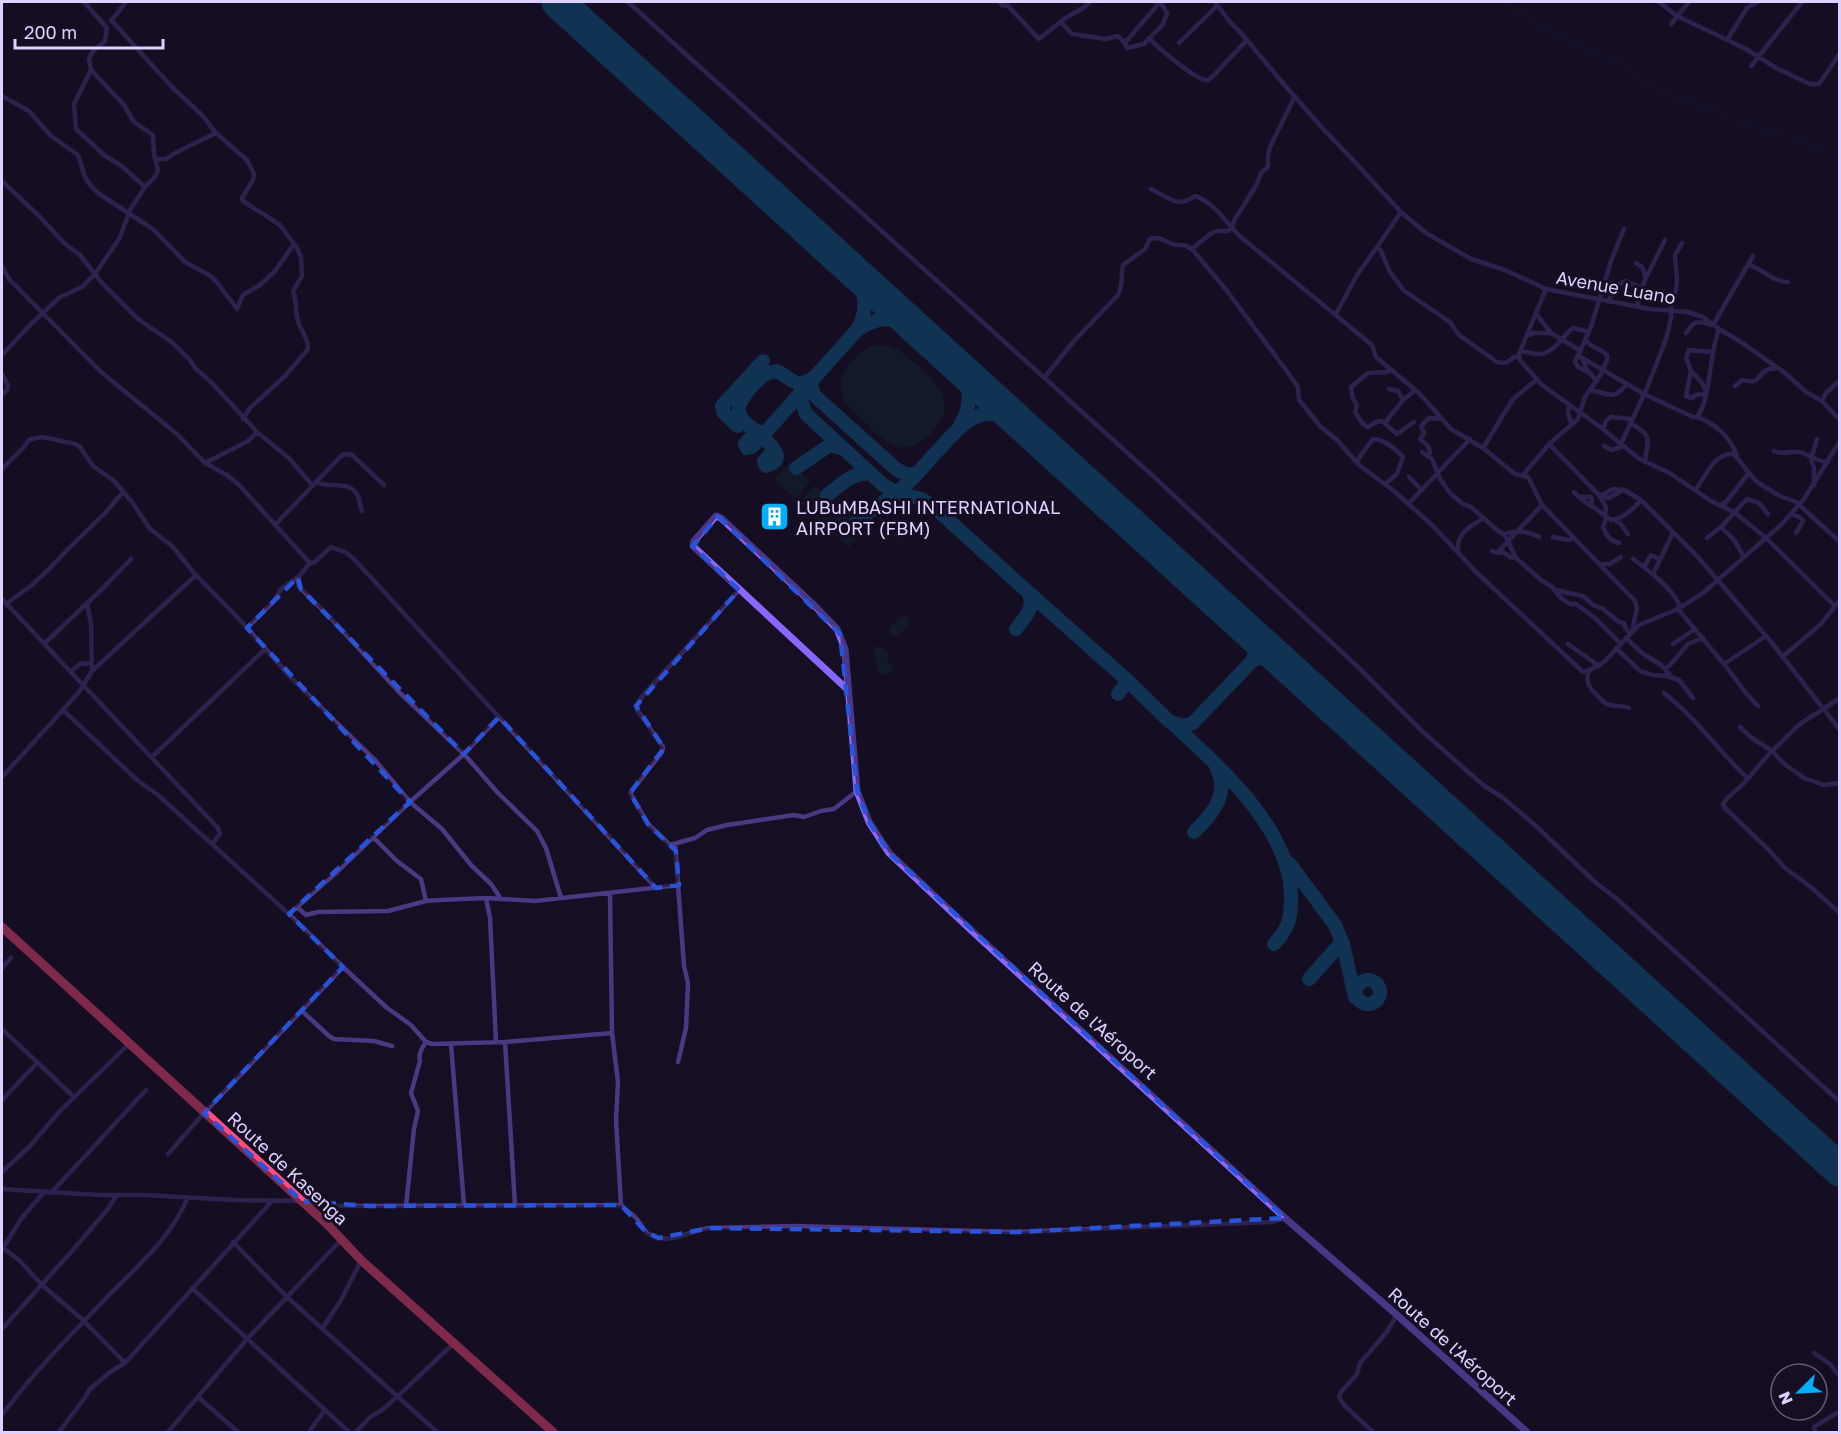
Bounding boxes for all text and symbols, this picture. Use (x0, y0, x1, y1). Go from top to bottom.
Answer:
scale bar (15, 12, 164, 50)
text: 200 m (24, 21, 77, 43)
street label: Avenue Luano (1555, 266, 1677, 308)
place label: LUBuMBASHI INTERNATIONAL AIRPORT (FBM) (796, 496, 1060, 539)
building icon: LUBuMBASHI INTERNATIONAL AIRPORT (FBM) (759, 501, 791, 533)
street label: Route de l'Aéroport (1024, 956, 1162, 1084)
street label: Route de Kasenga (223, 1107, 353, 1229)
street label: Route de l'Aéroport (1384, 1282, 1522, 1410)
north arrow (1769, 1362, 1829, 1422)
text: N (1774, 1388, 1797, 1408)

